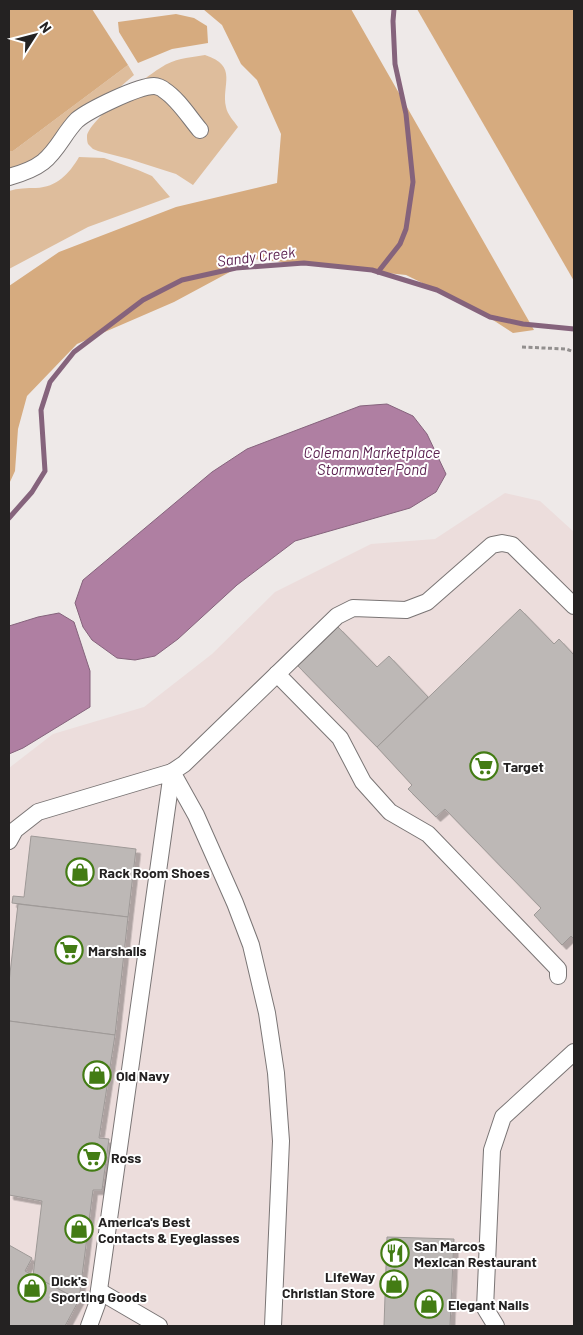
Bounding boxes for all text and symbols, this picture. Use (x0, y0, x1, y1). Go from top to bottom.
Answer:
north arrow (10, 10, 60, 60)
text: N (36, 18, 56, 36)
water label: Sandy Creek (216, 242, 297, 270)
water label: Coleman Marketplace Stormwater Pond (304, 443, 441, 478)
supermarket icon: Target (469, 751, 499, 781)
place label: Target (503, 758, 544, 775)
shop icon: Rack Room Shoes (65, 857, 95, 887)
place label: Rack Room Shoes (99, 864, 210, 881)
supermarket icon: Marshalls (54, 935, 84, 965)
place label: Marshalls (88, 942, 147, 959)
shop icon: Old Navy (82, 1060, 112, 1090)
place label: Old Navy (116, 1067, 170, 1084)
supermarket icon: Ross (77, 1142, 107, 1172)
place label: Ross (111, 1149, 141, 1166)
place label: America's Best Contacts & Eyeglasses (98, 1213, 240, 1246)
shop icon: America's Best Contacts & Eyeglasses (64, 1214, 94, 1244)
place label: San Marcos Mexican Restaurant (414, 1237, 537, 1270)
restaurant icon: San Marcos Mexican Restaurant (380, 1238, 410, 1268)
place label: LifeWay Christian Store (282, 1268, 375, 1301)
shop icon: LifeWay Christian Store (379, 1269, 409, 1299)
place label: Dick's Sporting Goods (51, 1272, 147, 1305)
shop icon: Dick's Sporting Goods (17, 1273, 47, 1303)
shop icon: Elegant Nails (414, 1289, 444, 1319)
place label: Elegant Nails (448, 1296, 529, 1313)

